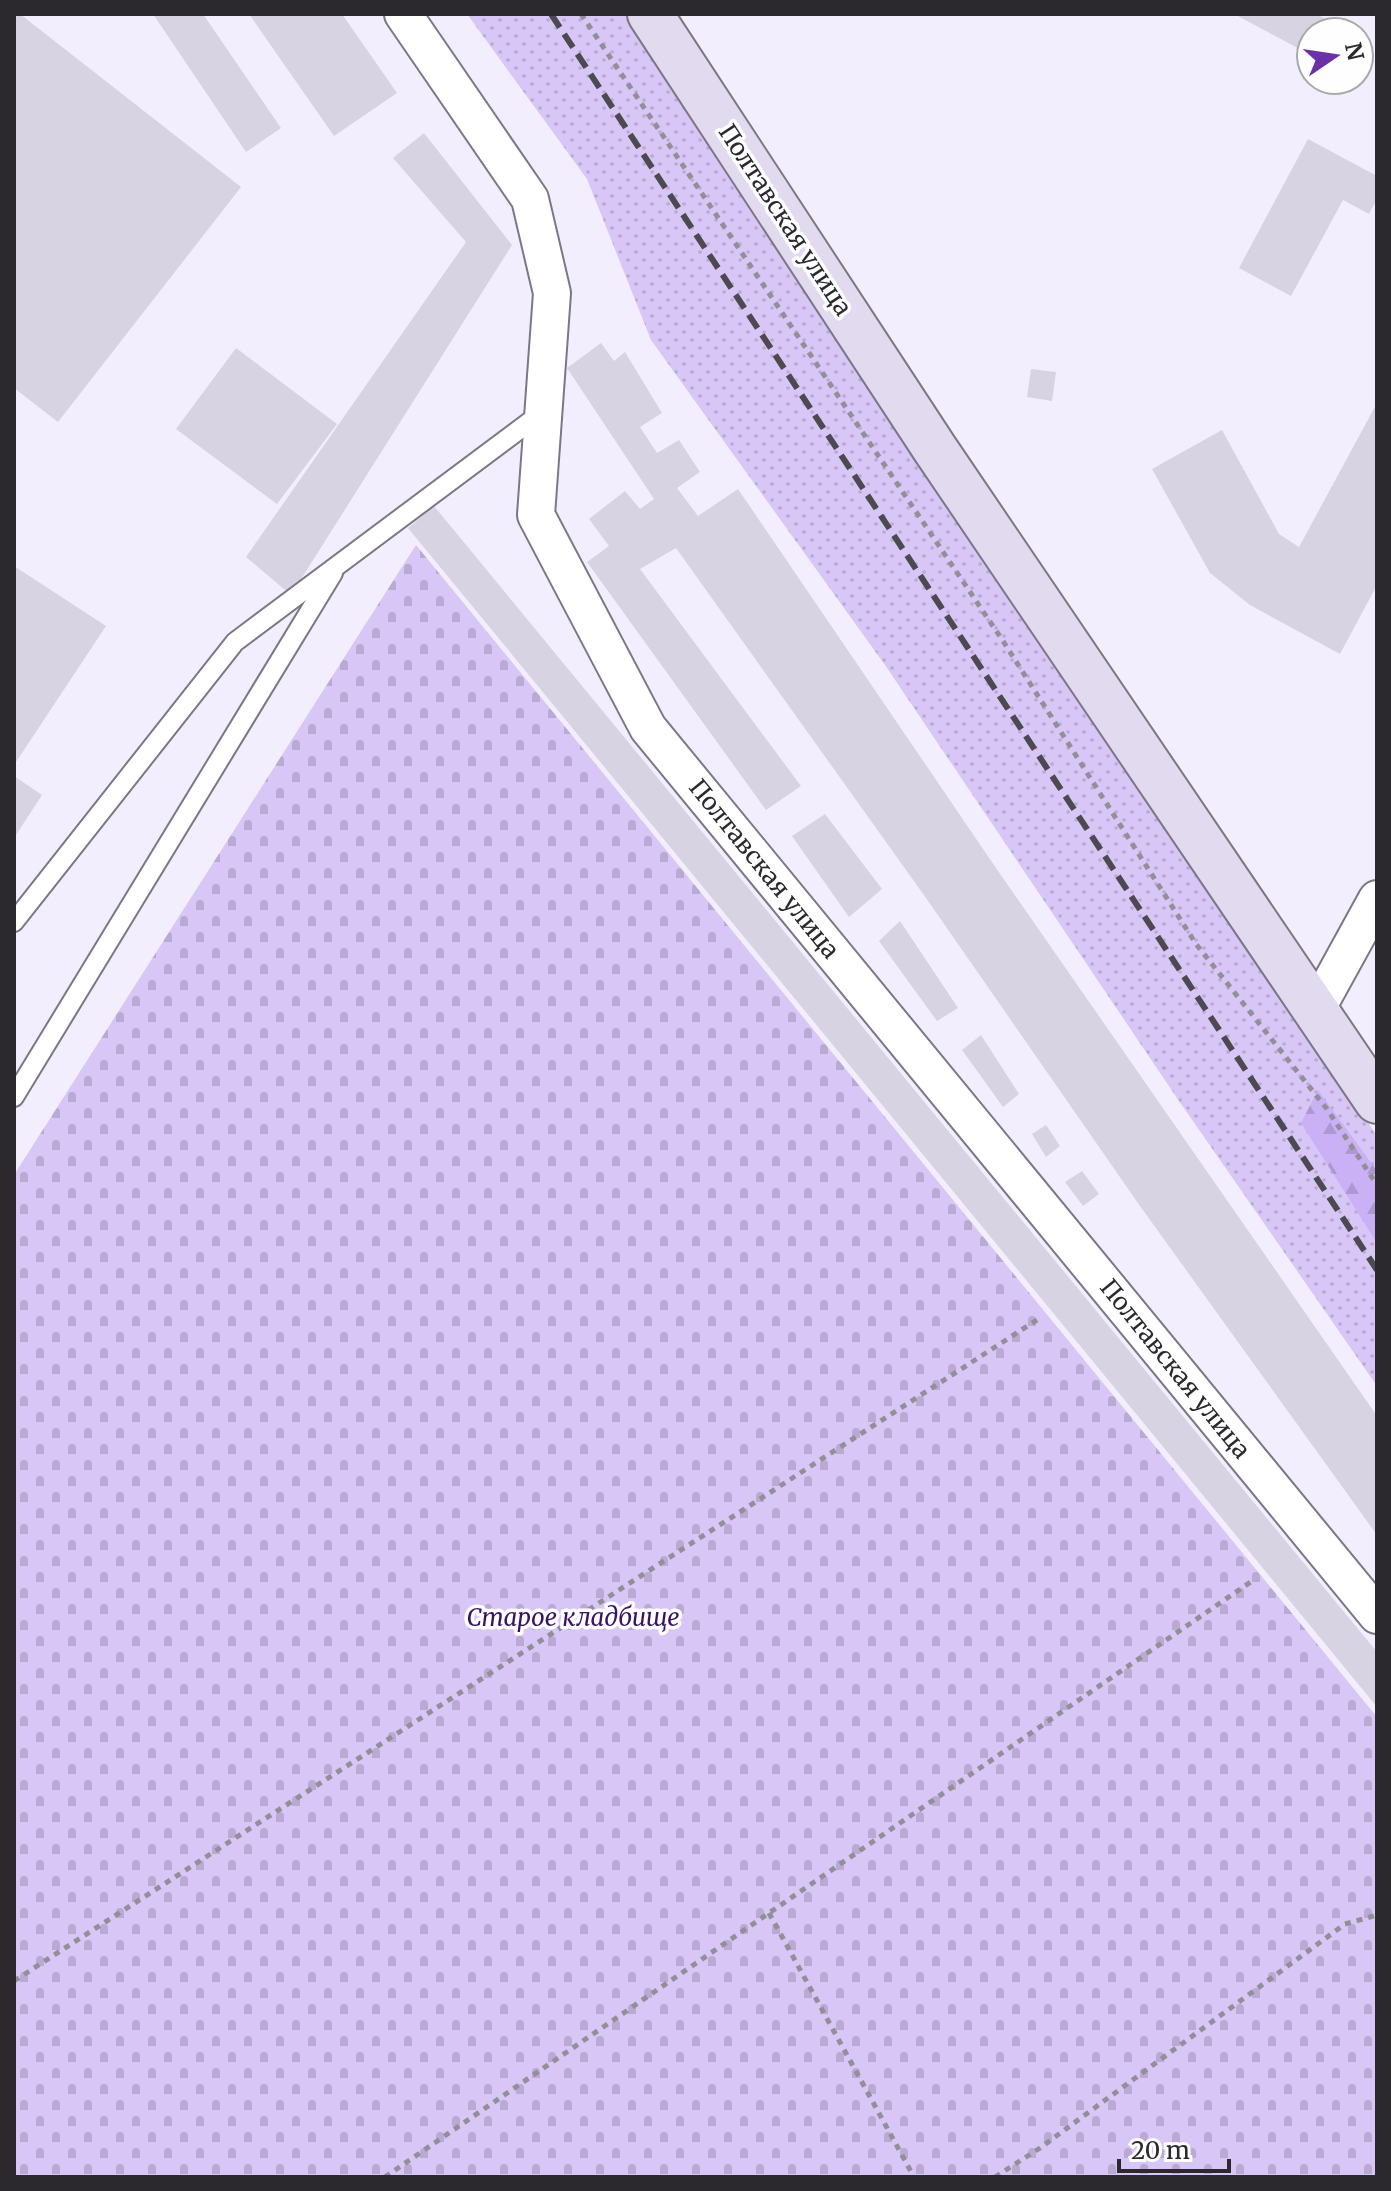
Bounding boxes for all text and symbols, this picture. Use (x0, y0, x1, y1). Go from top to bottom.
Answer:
north arrow (1295, 16, 1375, 96)
text: N (1339, 40, 1370, 64)
street label: Полтавская улица (712, 118, 859, 321)
street label: Полтавская улица (682, 773, 846, 965)
street label: Полтавская улица (1093, 1273, 1257, 1465)
park label: Старое кладбище (466, 1602, 680, 1633)
scale bar (1119, 2123, 1229, 2173)
text: 20 m (1131, 2135, 1190, 2166)

